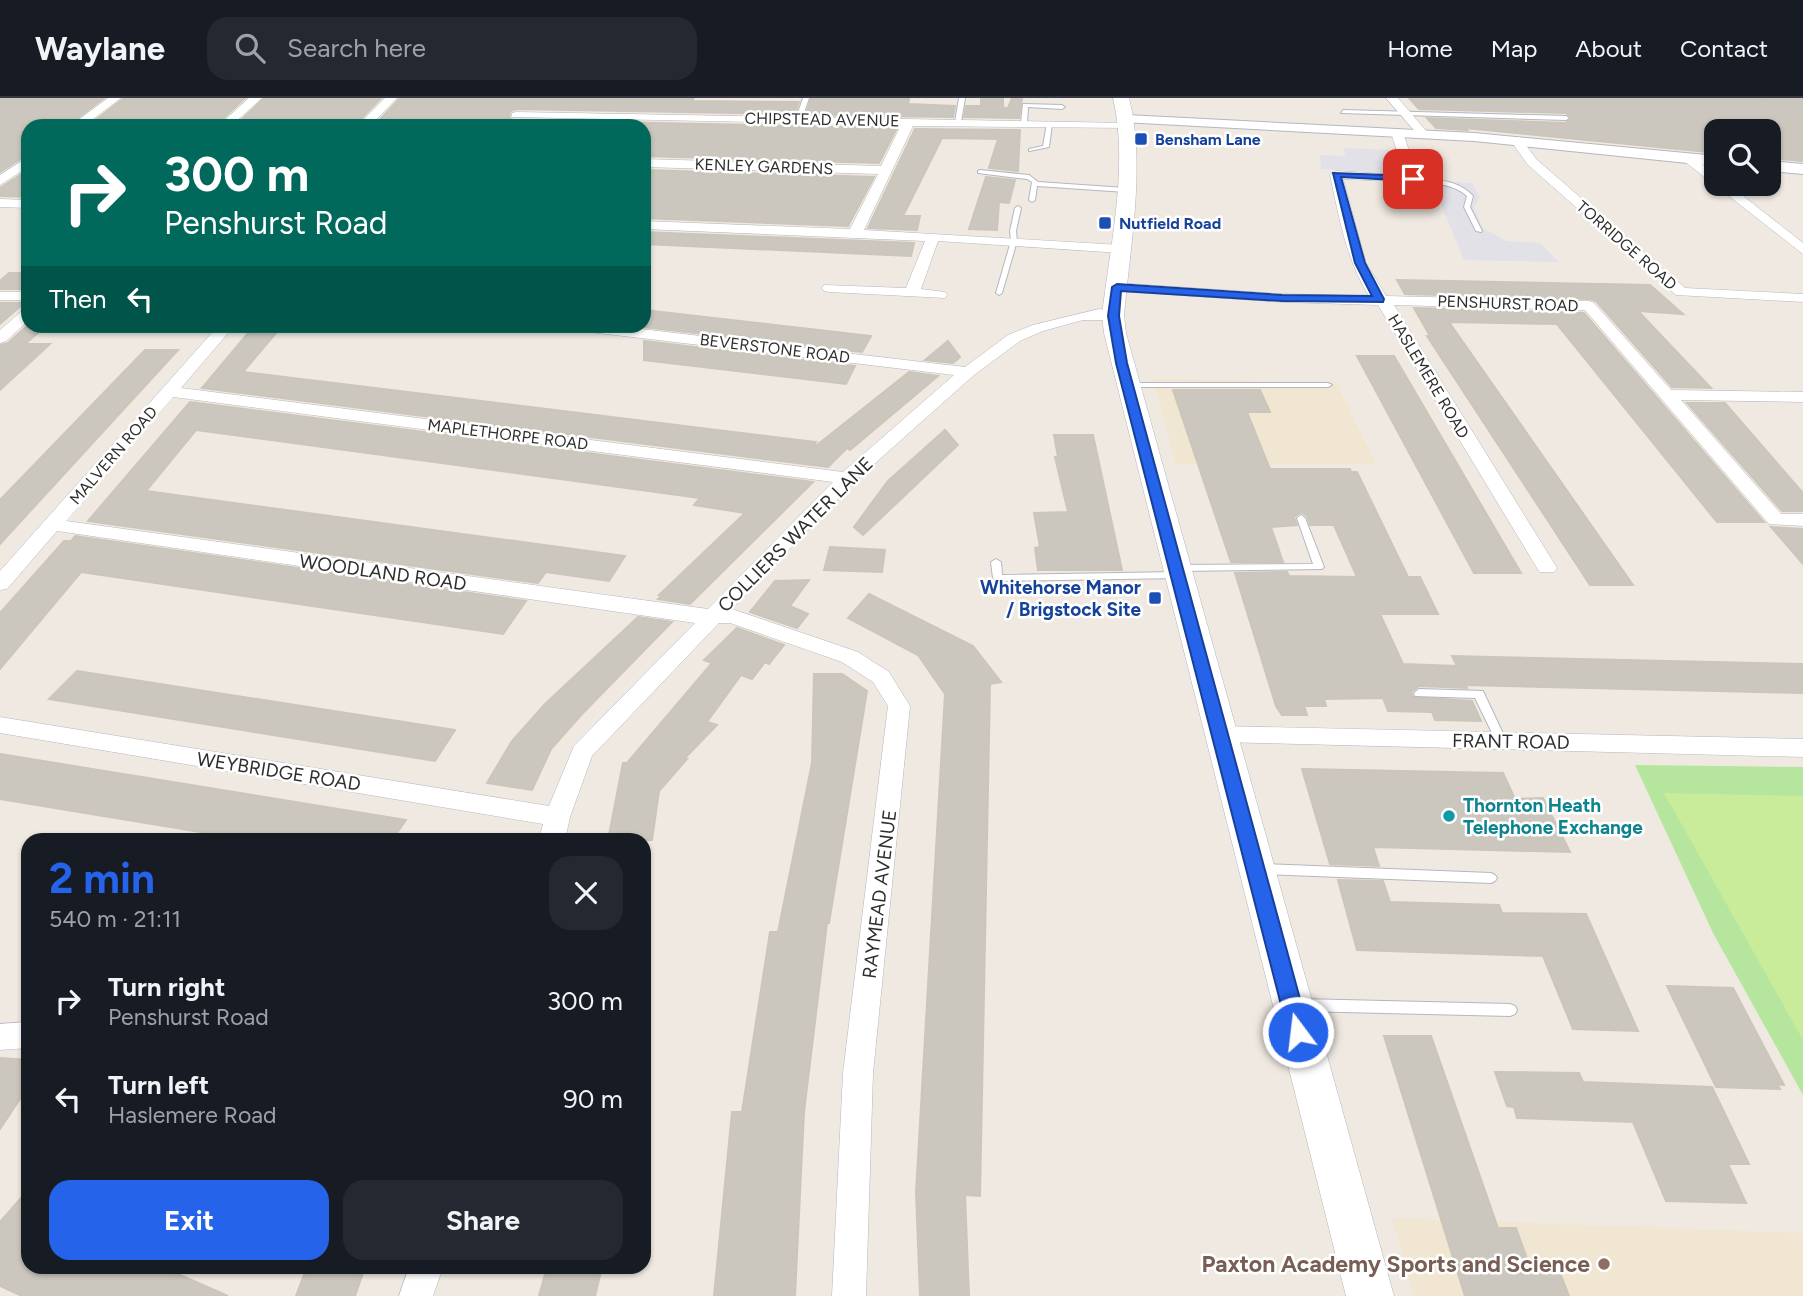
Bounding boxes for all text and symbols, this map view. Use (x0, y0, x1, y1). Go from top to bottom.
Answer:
search box (207, 17, 697, 80)
text: Waylane (35, 29, 165, 68)
icon: search (231, 29, 269, 67)
text: Search here (287, 32, 426, 64)
text: Home (1387, 34, 1453, 63)
text: Map (1491, 34, 1537, 63)
text: About (1575, 34, 1642, 63)
text: Contact (1680, 34, 1768, 63)
street label: CHIPSTEAD AVENUE (744, 109, 900, 130)
map controls (1704, 119, 1781, 196)
button: search (1704, 119, 1781, 196)
place label: Bensham Lane (1155, 130, 1261, 149)
marker: Bensham Lane (1133, 131, 1149, 147)
text: 300 m (164, 144, 309, 203)
icon: right (49, 147, 140, 238)
pin (1383, 149, 1443, 209)
street label: KENLEY GARDENS (694, 155, 834, 178)
icon: arrive (1394, 160, 1432, 198)
street label: TORRIDGE ROAD (1573, 197, 1681, 294)
text: Penshurst Road (164, 204, 388, 242)
place label: Nutfield Road (1119, 214, 1221, 233)
marker: Nutfield Road (1097, 215, 1113, 231)
icon: left (121, 280, 159, 318)
text: Then (49, 283, 107, 315)
street label: PENSHURST ROAD (1437, 292, 1579, 315)
street label: HASLEMERE ROAD (1384, 311, 1473, 442)
street label: BEVERSTONE ROAD (699, 330, 851, 367)
street label: MALVERN ROAD (66, 402, 161, 508)
street label: MAPLETHORPE ROAD (427, 415, 589, 454)
street label: COLLIERS WATER LANE (713, 452, 878, 617)
street label: WOODLAND ROAD (298, 549, 468, 596)
place label: Whitehorse Manor / Brigstock Site (980, 576, 1141, 621)
marker: Whitehorse Manor / Brigstock Site (1147, 590, 1163, 606)
street label: FRANT ROAD (1452, 729, 1570, 754)
street label: WEYBRIDGE ROAD (195, 747, 363, 796)
place label: Thornton Heath Telephone Exchange (1463, 794, 1643, 839)
street label: RAYMEAD AVENUE (858, 808, 901, 980)
marker: Thornton Heath Telephone Exchange (1441, 808, 1457, 824)
text: 2 min (49, 853, 155, 904)
button: close (549, 856, 623, 930)
text: 540 m · 21:11 (49, 905, 181, 933)
text: Turn right (108, 971, 225, 1003)
icon: right (49, 982, 87, 1020)
text: 300 m (547, 985, 623, 1017)
position arrow (1261, 995, 1335, 1069)
text: Penshurst Road (108, 1003, 269, 1031)
text: Turn left (108, 1069, 209, 1101)
icon: left (49, 1080, 87, 1118)
text: 90 m (563, 1083, 623, 1115)
text: Haslemere Road (108, 1101, 276, 1129)
button: Exit (49, 1180, 329, 1260)
button: Share (343, 1180, 623, 1260)
place label: Paxton Academy Sports and Science (1202, 1250, 1590, 1278)
marker: Paxton Academy Sports and Science (1596, 1256, 1612, 1272)

